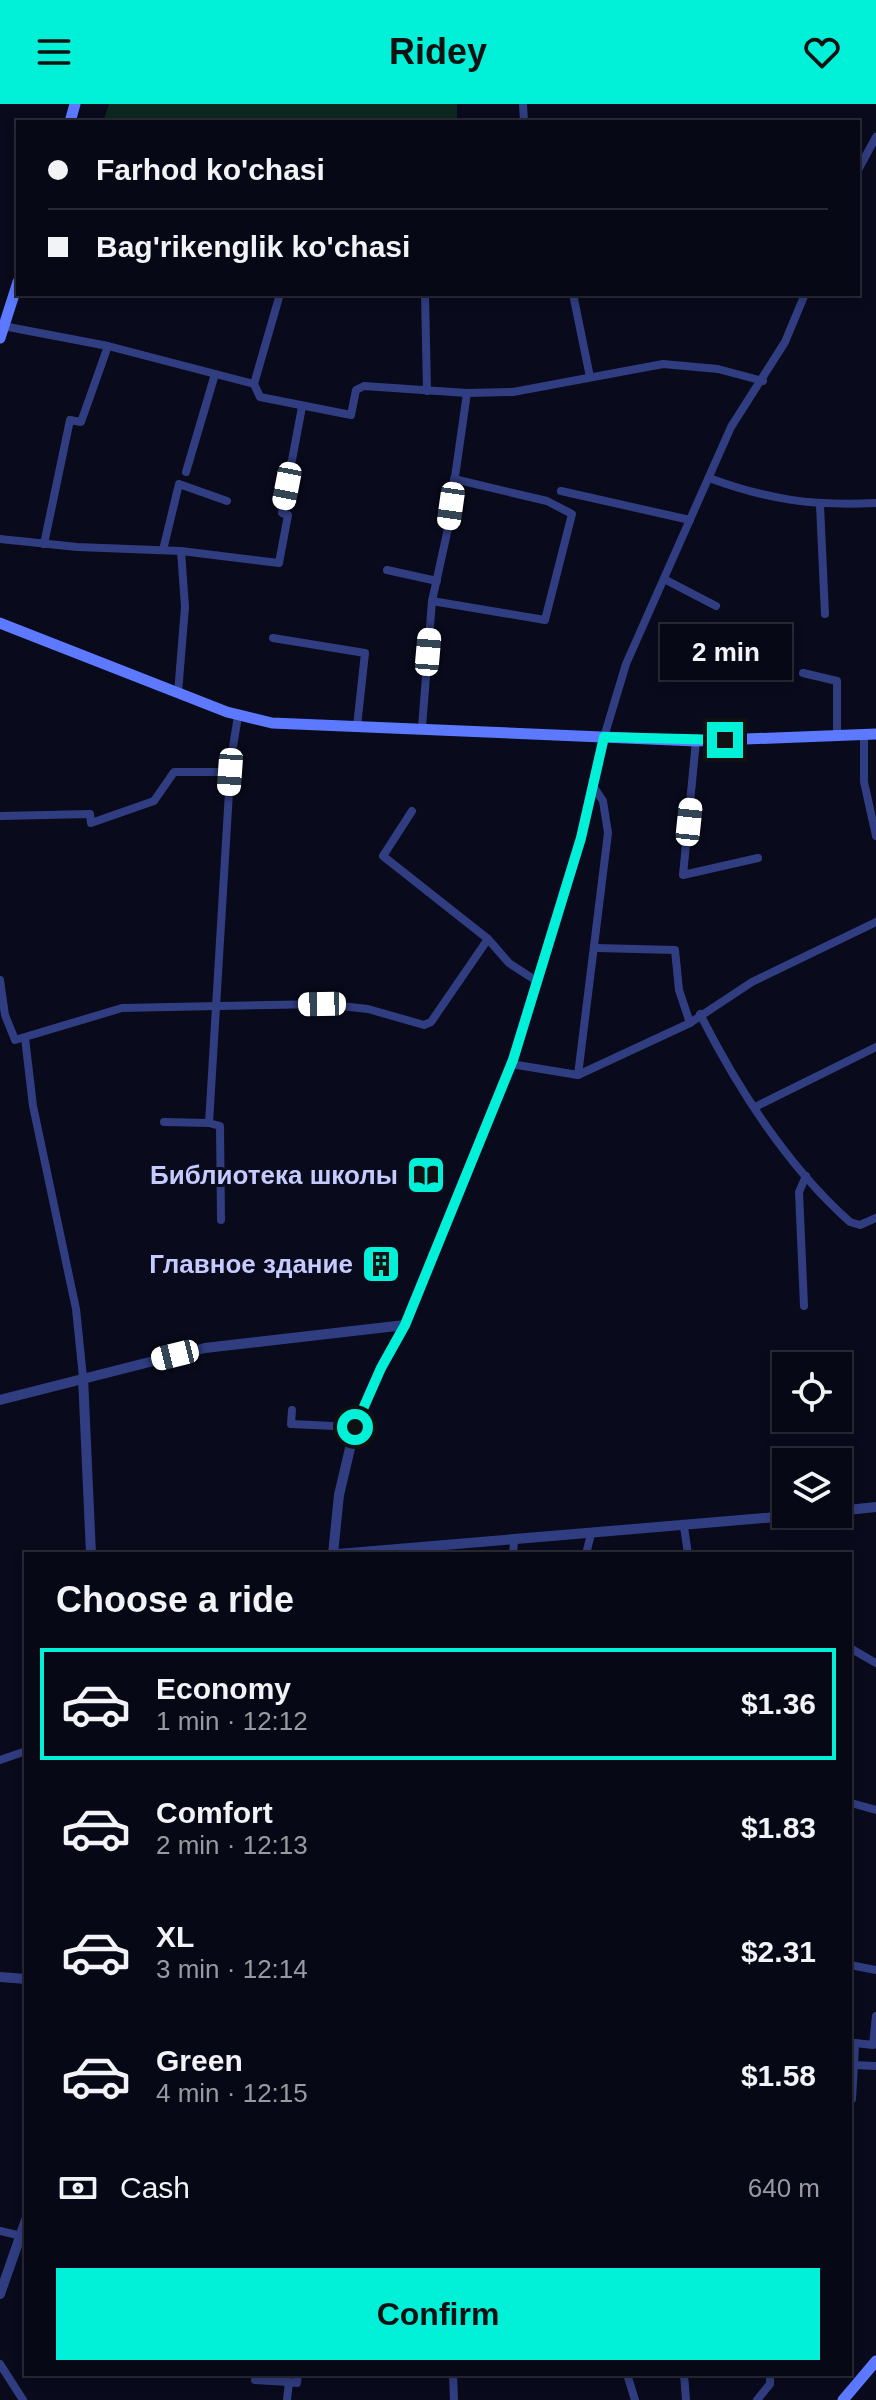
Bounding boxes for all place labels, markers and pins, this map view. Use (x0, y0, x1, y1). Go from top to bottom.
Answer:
library icon: Библиотека школы (405, 1154, 447, 1196)
place label: Библиотека школы (150, 1160, 398, 1190)
building icon: Главное здание (360, 1243, 402, 1285)
place label: Главное здание (149, 1249, 353, 1279)

